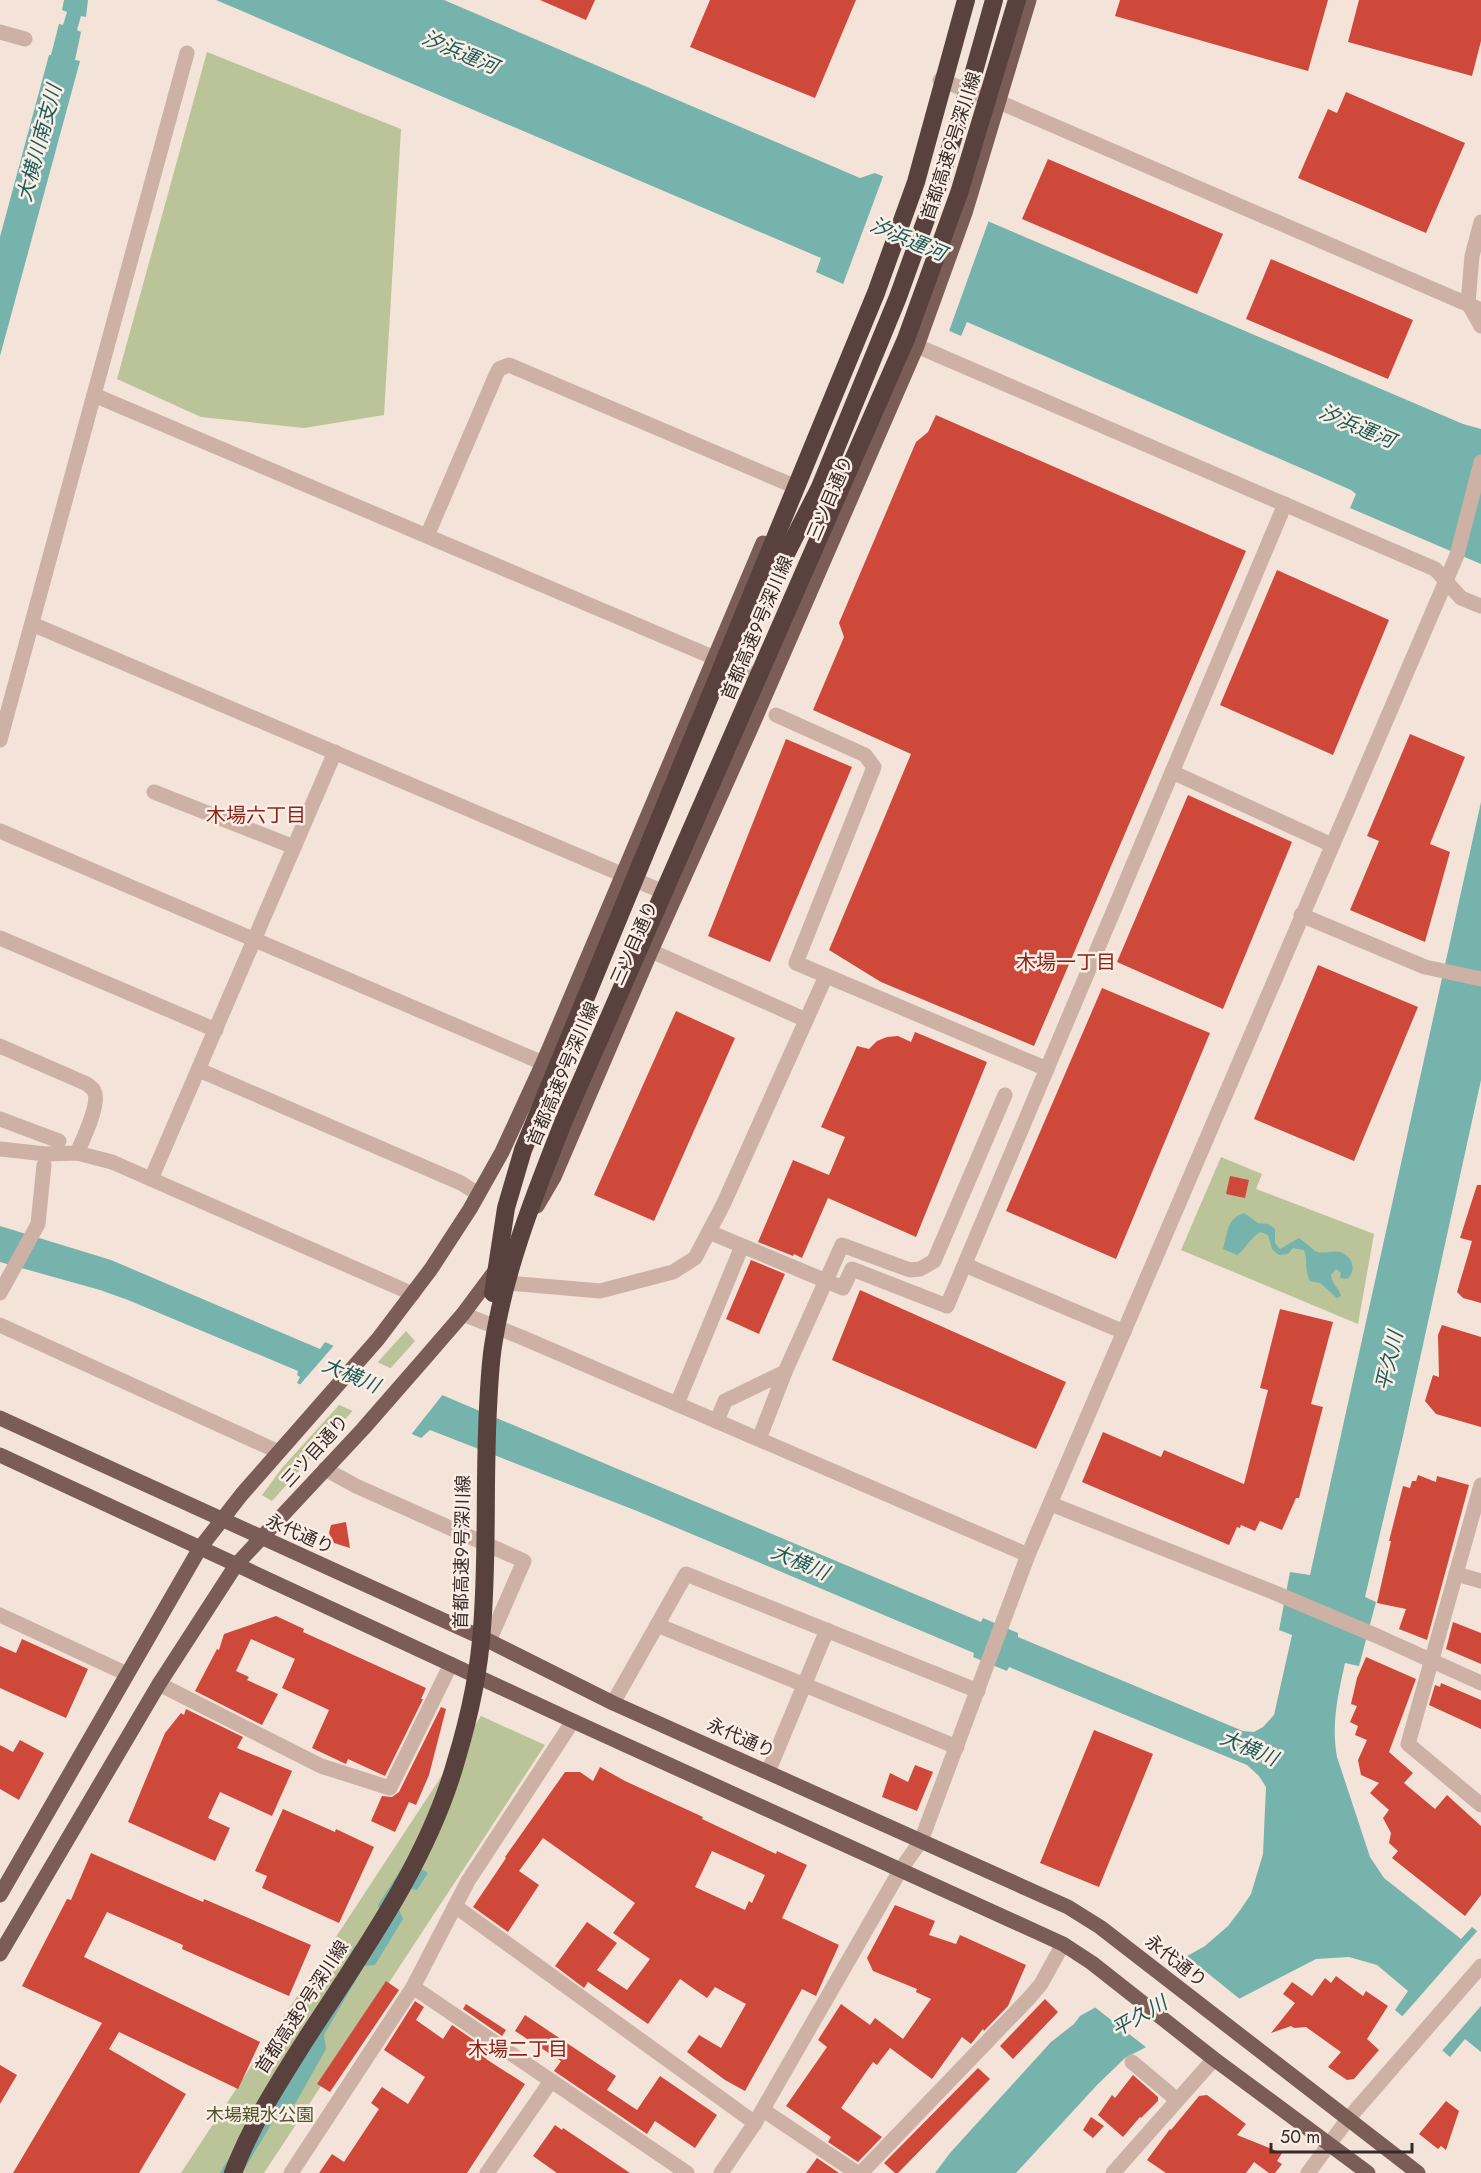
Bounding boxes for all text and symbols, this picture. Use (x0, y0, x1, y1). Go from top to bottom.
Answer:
water label: 汐浜運河 (417, 23, 506, 83)
street label: 首都高速9号深川線 (915, 69, 987, 223)
water label: 大横川南支川 (10, 79, 70, 205)
water label: 汐浜運河 (865, 210, 954, 270)
water label: 汐浜運河 (1314, 397, 1403, 457)
street label: 三ツ目通り (800, 451, 860, 545)
street label: 首都高速9号深川線 (715, 552, 799, 704)
district label: 木場六丁目 (206, 801, 306, 830)
street label: 三ツ目通り (604, 897, 664, 989)
district label: 木場一丁目 (1016, 948, 1116, 977)
street label: 首都高速9号深川線 (521, 998, 605, 1150)
water label: 平久川 (1369, 1327, 1411, 1394)
water label: 大横川 (318, 1350, 386, 1401)
street label: 三ツ目通り (275, 1409, 355, 1493)
street label: 首都高速9号深川線 (448, 1475, 476, 1629)
street label: 永代通り (262, 1507, 338, 1561)
water label: 大横川 (767, 1537, 835, 1588)
street label: 永代通り (703, 1711, 779, 1765)
water label: 大横川 (1216, 1723, 1284, 1774)
street label: 永代通り (1140, 1929, 1212, 1993)
street label: 首都高速9号深川線 (249, 1935, 355, 2079)
water label: 平久川 (1106, 1988, 1174, 2044)
district label: 木場二丁目 (468, 2035, 568, 2064)
park label: 木場親水公園 (206, 2102, 314, 2128)
scale bar (1271, 2116, 1412, 2154)
text: 50 m (1280, 2124, 1320, 2150)

